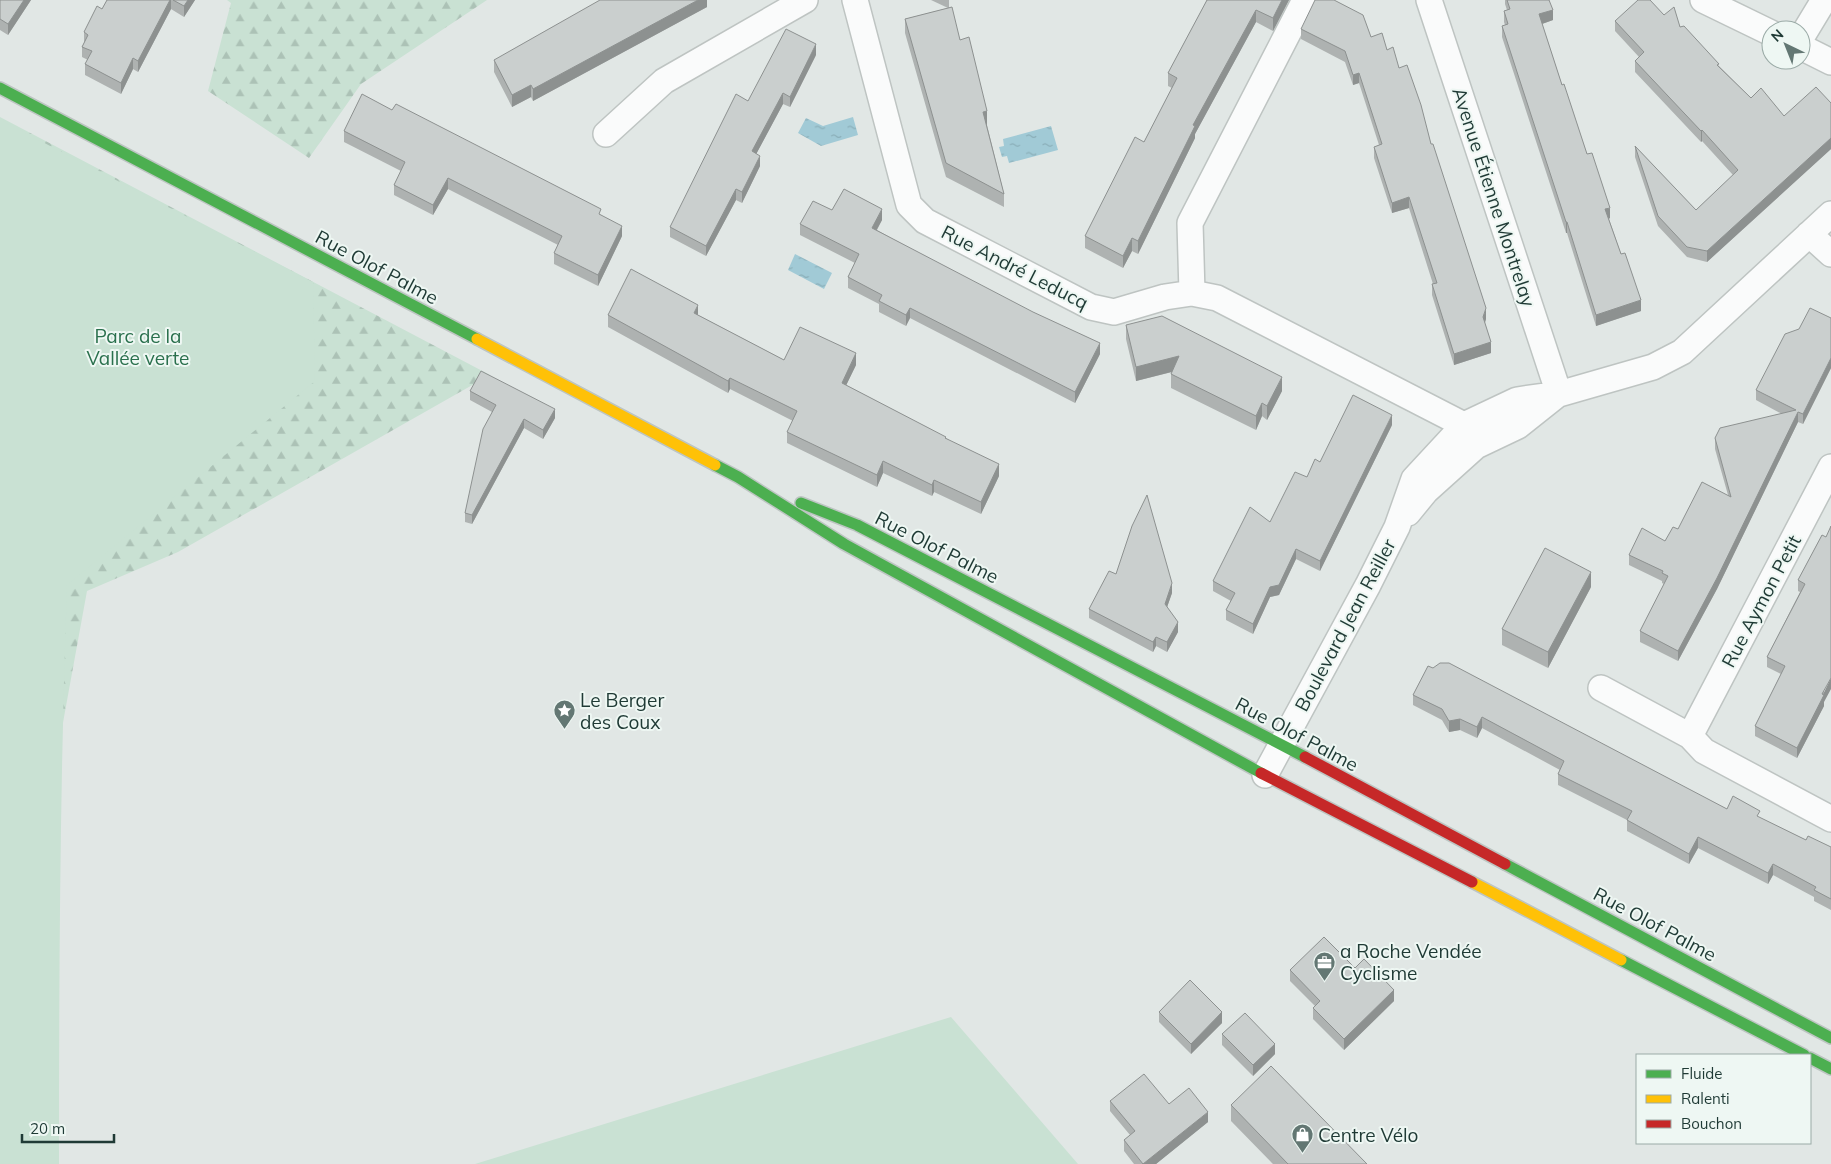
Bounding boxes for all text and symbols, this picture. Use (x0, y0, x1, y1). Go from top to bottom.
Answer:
north arrow (1761, 20, 1811, 70)
text: N (1767, 25, 1787, 46)
street label: Avenue Étienne Montrelay (1447, 84, 1541, 310)
street label: Rue André Leducq (938, 220, 1092, 314)
street label: Rue Olof Palme (312, 225, 442, 309)
park label: Parc de la Vallée verte (87, 324, 189, 370)
street label: Rue Olof Palme (871, 506, 1003, 588)
street label: Rue Aymon Petit (1716, 530, 1806, 671)
street label: Boulevard Jean Reiller (1289, 534, 1401, 715)
place label: Le Berger des Coux (580, 688, 664, 734)
street label: Rue Olof Palme (1232, 692, 1362, 776)
place icon: Le Berger des Coux (552, 699, 576, 730)
street label: Rue Olof Palme (1590, 882, 1720, 966)
place label: a Roche Vendée Cyclisme (1340, 939, 1482, 985)
office icon: a Roche Vendée Cyclisme (1312, 950, 1336, 981)
legend (1636, 1054, 1811, 1144)
text: Fluide (1681, 1064, 1722, 1083)
text: Ralenti (1681, 1089, 1730, 1108)
scale bar (22, 1112, 115, 1144)
text: Bouchon (1681, 1114, 1742, 1133)
text: 20 m (30, 1119, 65, 1138)
shop icon: Centre Vélo (1290, 1123, 1314, 1154)
place label: Centre Vélo (1318, 1123, 1418, 1147)

